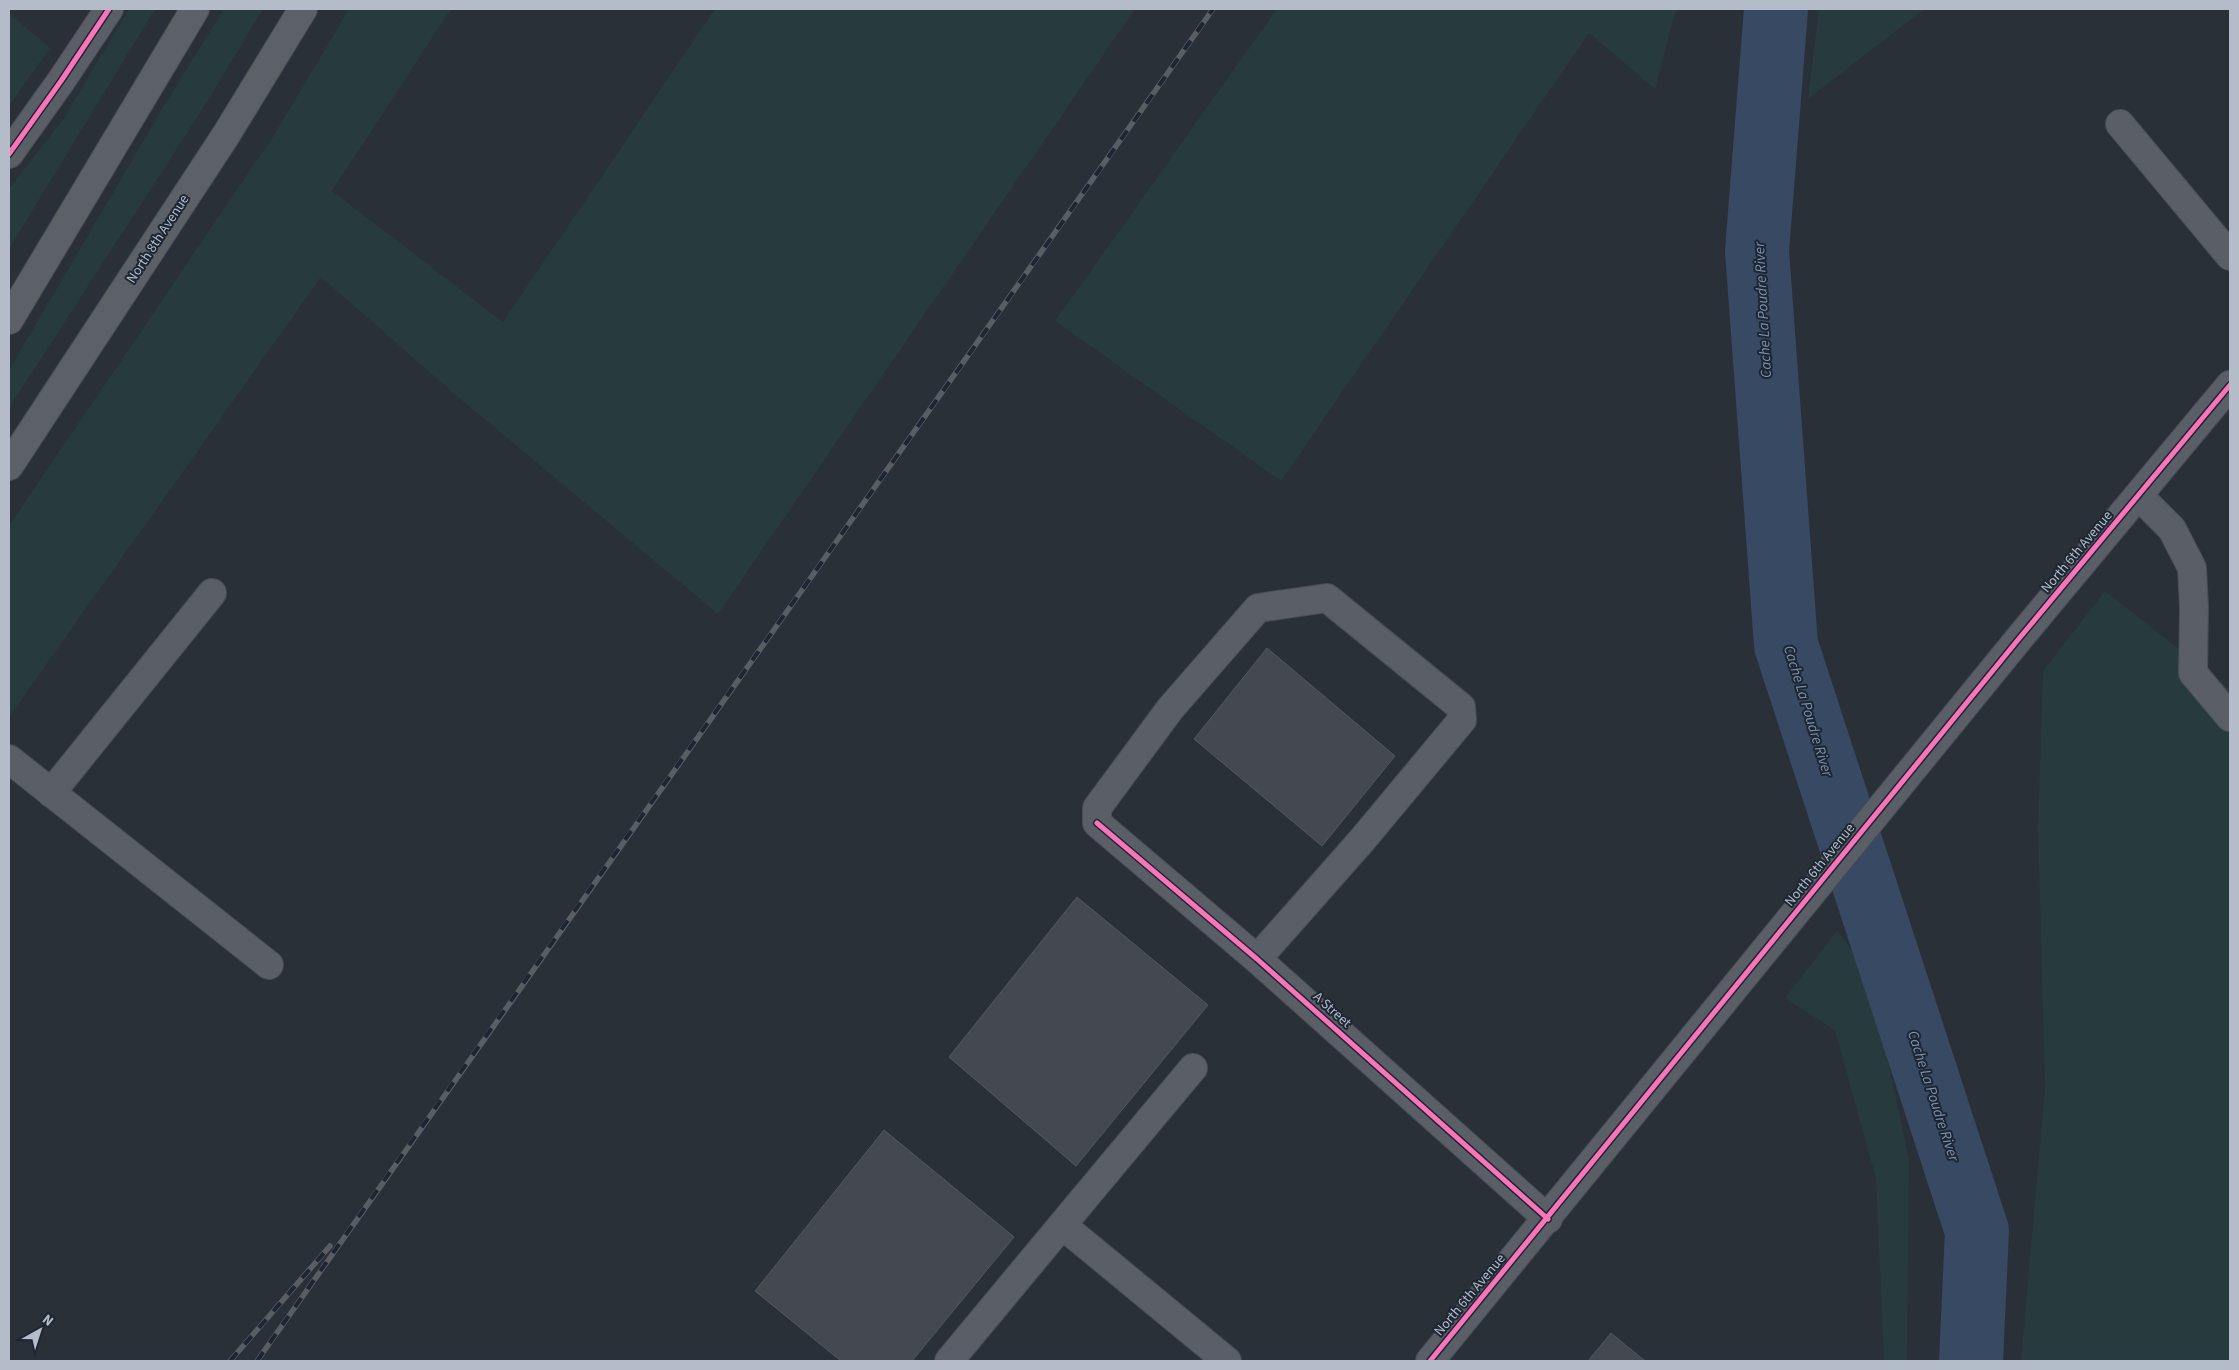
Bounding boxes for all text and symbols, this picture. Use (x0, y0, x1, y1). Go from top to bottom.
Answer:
street label: North 8th Avenue (122, 191, 194, 287)
water label: Cache La Poudre River (1749, 241, 1777, 379)
street label: North 6th Avenue (2037, 506, 2117, 597)
water label: Cache La Poudre River (1778, 643, 1838, 780)
street label: North 6th Avenue (1780, 819, 1860, 911)
street label: A Street (1308, 987, 1356, 1033)
water label: Cache La Poudre River (1902, 1028, 1964, 1165)
street label: North 6th Avenue (1430, 1249, 1510, 1340)
north arrow (15, 1305, 65, 1355)
text: N (38, 1310, 57, 1331)

